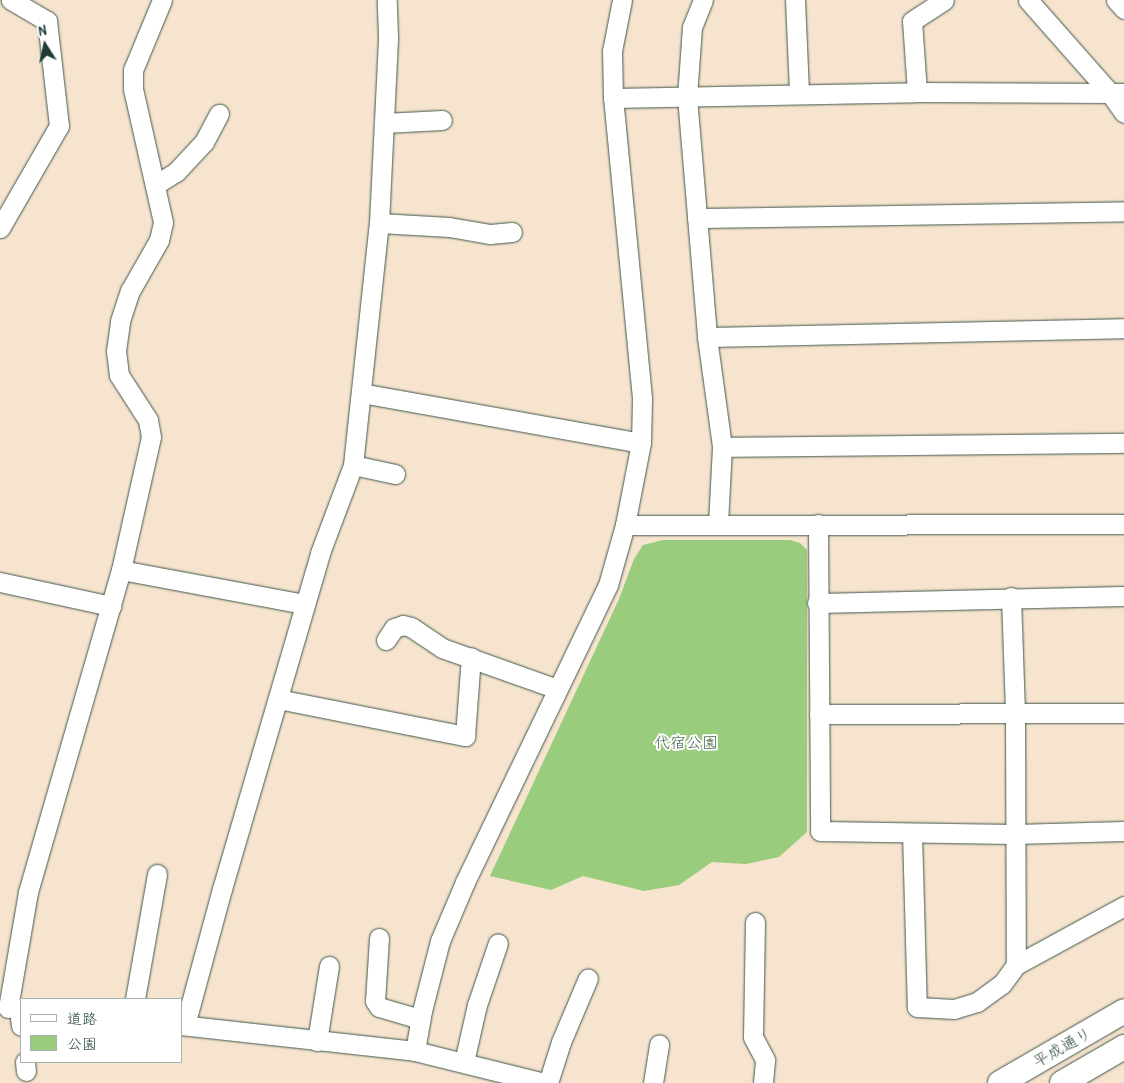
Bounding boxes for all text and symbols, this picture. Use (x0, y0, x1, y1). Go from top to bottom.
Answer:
north arrow (20, 20, 70, 70)
text: N (37, 20, 48, 40)
park label: 代宿公園 (654, 732, 718, 752)
legend (20, 998, 182, 1063)
text: 道路 (67, 1008, 97, 1029)
street label: 平成通り (1029, 1023, 1095, 1071)
text: 公園 (67, 1033, 97, 1054)

